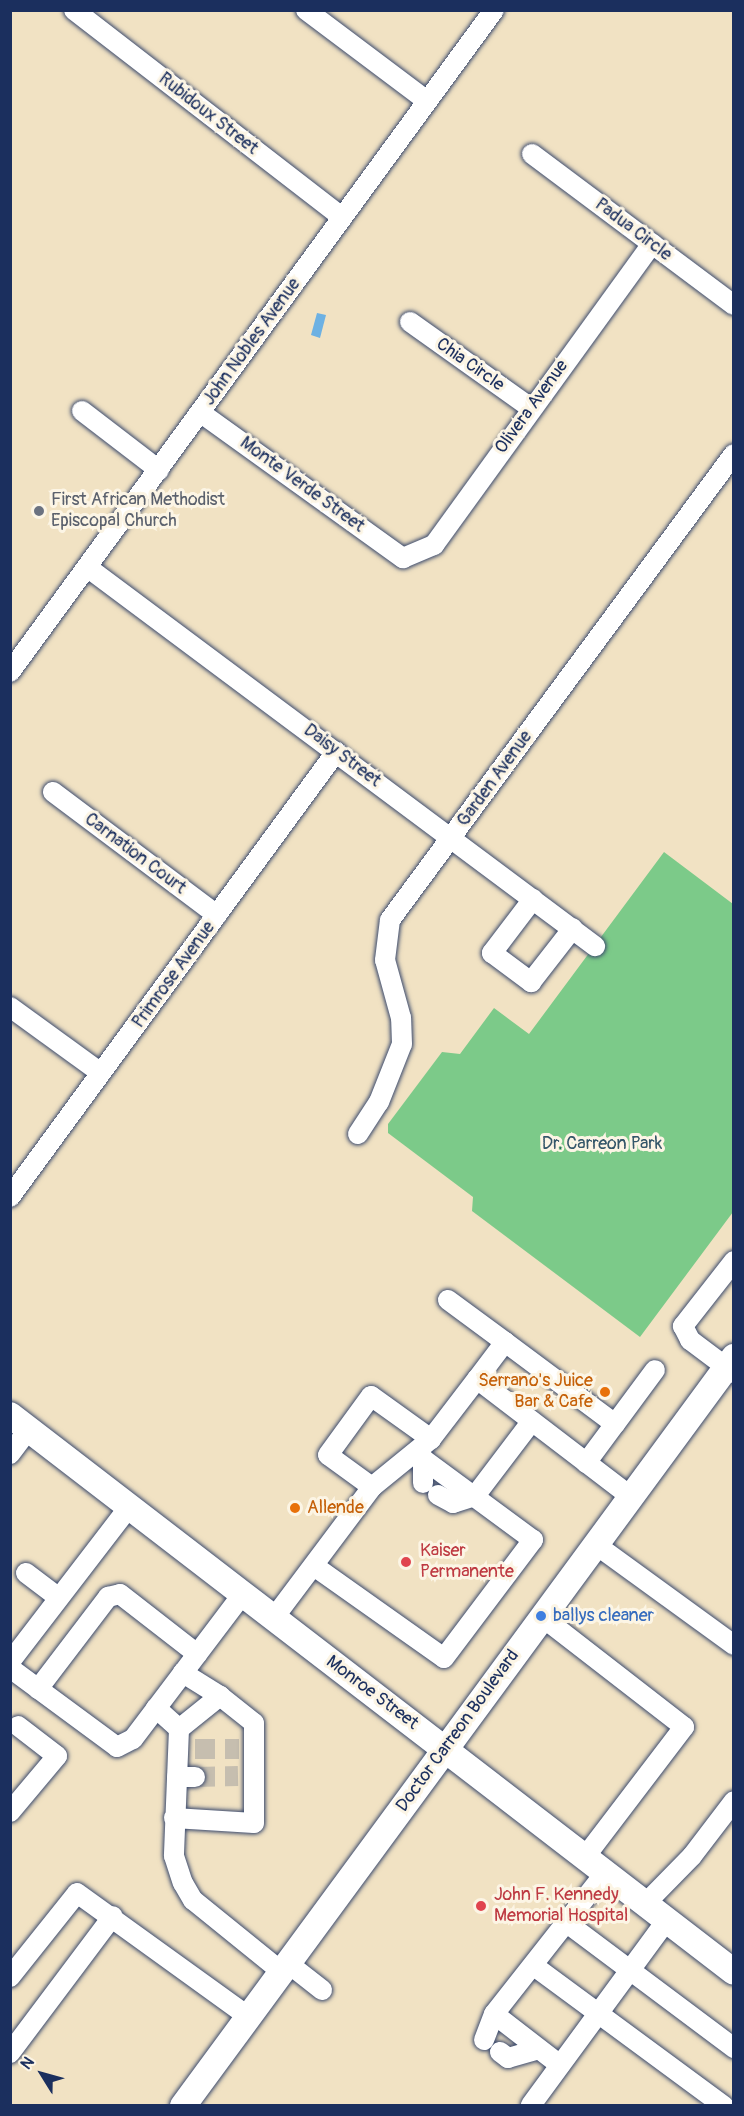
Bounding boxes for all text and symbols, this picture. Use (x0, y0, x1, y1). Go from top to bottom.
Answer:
street label: Rubidoux Street (154, 68, 262, 160)
street label: Padua Circle (590, 194, 676, 266)
street label: John Nobles Avenue (199, 274, 305, 410)
street label: Chia Circle (432, 334, 508, 396)
street label: Olivera Avenue (491, 356, 573, 458)
street label: Monte Verde Street (235, 433, 369, 537)
place label: First African Methodist Episcopal Church (51, 490, 225, 532)
marker: First African Methodist Episcopal Church (32, 504, 46, 518)
street label: Daisy Street (299, 720, 385, 792)
street label: Garden Avenue (453, 727, 537, 831)
street label: Carnation Court (80, 809, 190, 899)
street label: Primrose Avenue (128, 917, 220, 1033)
park label: Dr. Carreon Park (542, 1133, 662, 1155)
place label: Serrano's Juice Bar & Cafe (478, 1371, 593, 1414)
marker: Serrano's Juice Bar & Cafe (598, 1385, 612, 1399)
place label: Allende (307, 1497, 364, 1519)
marker: Allende (288, 1501, 302, 1515)
place label: Kaiser Permanente (420, 1541, 514, 1584)
marker: Kaiser Permanente (397, 1553, 415, 1571)
place label: ballys cleaner (553, 1605, 654, 1627)
marker: ballys cleaner (534, 1609, 548, 1623)
street label: Doctor Carreon Boulevard (392, 1646, 524, 1816)
street label: Monroe Street (322, 1651, 422, 1735)
place label: John F. Kennedy Memorial Hospital (494, 1885, 628, 1928)
marker: John F. Kennedy Memorial Hospital (472, 1897, 490, 1915)
north arrow (12, 2044, 72, 2104)
text: N (16, 2053, 39, 2074)

